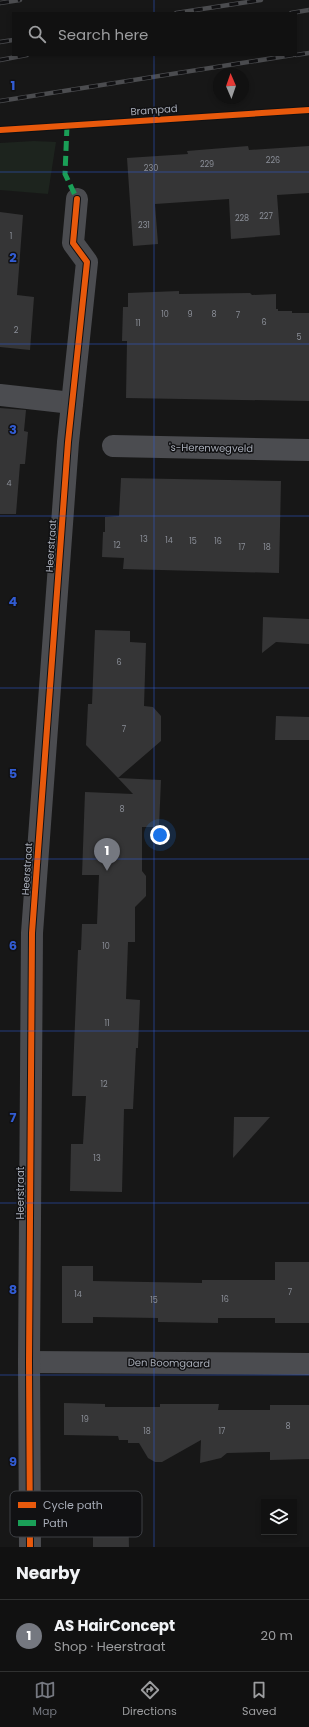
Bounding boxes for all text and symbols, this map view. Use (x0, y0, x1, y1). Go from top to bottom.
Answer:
search box (12, 12, 297, 56)
icon: search (26, 23, 48, 45)
text: Search here (58, 24, 148, 45)
north arrow (213, 68, 249, 104)
text: 1 (11, 76, 15, 95)
street label: Brampad (130, 101, 178, 119)
house number: 226 (266, 155, 280, 166)
house number: 229 (200, 159, 214, 170)
house number: 230 (144, 163, 158, 174)
house number: 227 (259, 211, 273, 222)
house number: 228 (235, 213, 249, 224)
house number: 231 (138, 220, 150, 231)
house number: 1 (10, 231, 12, 242)
text: 2 (9, 248, 17, 267)
house number: 10 (161, 309, 169, 320)
house number: 9 (187, 309, 193, 320)
house number: 8 (211, 309, 217, 320)
house number: 7 (236, 310, 241, 321)
house number: 6 (261, 317, 267, 328)
house number: 11 (135, 318, 141, 329)
house number: 2 (14, 325, 19, 336)
house number: 5 (296, 332, 302, 343)
text: 3 (9, 420, 17, 439)
street label: 's-Herenwegveld (169, 440, 253, 456)
house number: 4 (6, 478, 12, 489)
street label: Heerstraat (42, 519, 60, 573)
house number: 13 (140, 534, 148, 545)
house number: 14 (165, 535, 173, 546)
house number: 15 (189, 536, 197, 547)
house number: 16 (214, 536, 222, 547)
house number: 12 (113, 540, 121, 551)
house number: 17 (239, 542, 246, 553)
house number: 18 (263, 542, 271, 553)
text: 4 (9, 592, 18, 611)
house number: 6 (116, 657, 122, 668)
house number: 7 (122, 724, 127, 735)
text: 5 (9, 764, 17, 783)
house number: 8 (119, 804, 125, 815)
your location (150, 825, 170, 845)
pin: 1 (94, 838, 120, 871)
street label: Heerstraat (18, 842, 36, 896)
text: 6 (9, 936, 17, 955)
house number: 10 (102, 941, 110, 952)
house number: 11 (104, 1018, 110, 1029)
house number: 12 (100, 1079, 108, 1090)
text: 7 (10, 1108, 17, 1127)
house number: 13 (93, 1153, 101, 1164)
street label: Heerstraat (13, 1166, 28, 1219)
text: 8 (9, 1280, 17, 1299)
house number: 7 (288, 1287, 293, 1298)
house number: 14 (74, 1289, 82, 1300)
house number: 16 (221, 1294, 229, 1305)
house number: 15 (150, 1295, 158, 1306)
street label: Den Boomgaard (128, 1355, 210, 1371)
house number: 19 (81, 1414, 89, 1425)
house number: 8 (285, 1421, 291, 1432)
house number: 18 (143, 1426, 151, 1437)
house number: 17 (219, 1426, 226, 1437)
text: 9 (9, 1452, 17, 1471)
legend (10, 1491, 142, 1537)
text: Cycle path (43, 1497, 103, 1513)
map controls (261, 1499, 297, 1535)
button: layers (261, 1499, 297, 1535)
text: Path (43, 1515, 68, 1531)
text: Nearby (16, 1561, 80, 1585)
text: AS HairConcept (54, 1615, 175, 1636)
text: 1 (27, 1626, 31, 1645)
text: 20 m (260, 1626, 293, 1645)
text: Shop · Heerstraat (54, 1637, 165, 1656)
tab: Map (33, 1679, 57, 1720)
tab: Directions (122, 1679, 177, 1720)
tab: Saved (242, 1679, 276, 1720)

